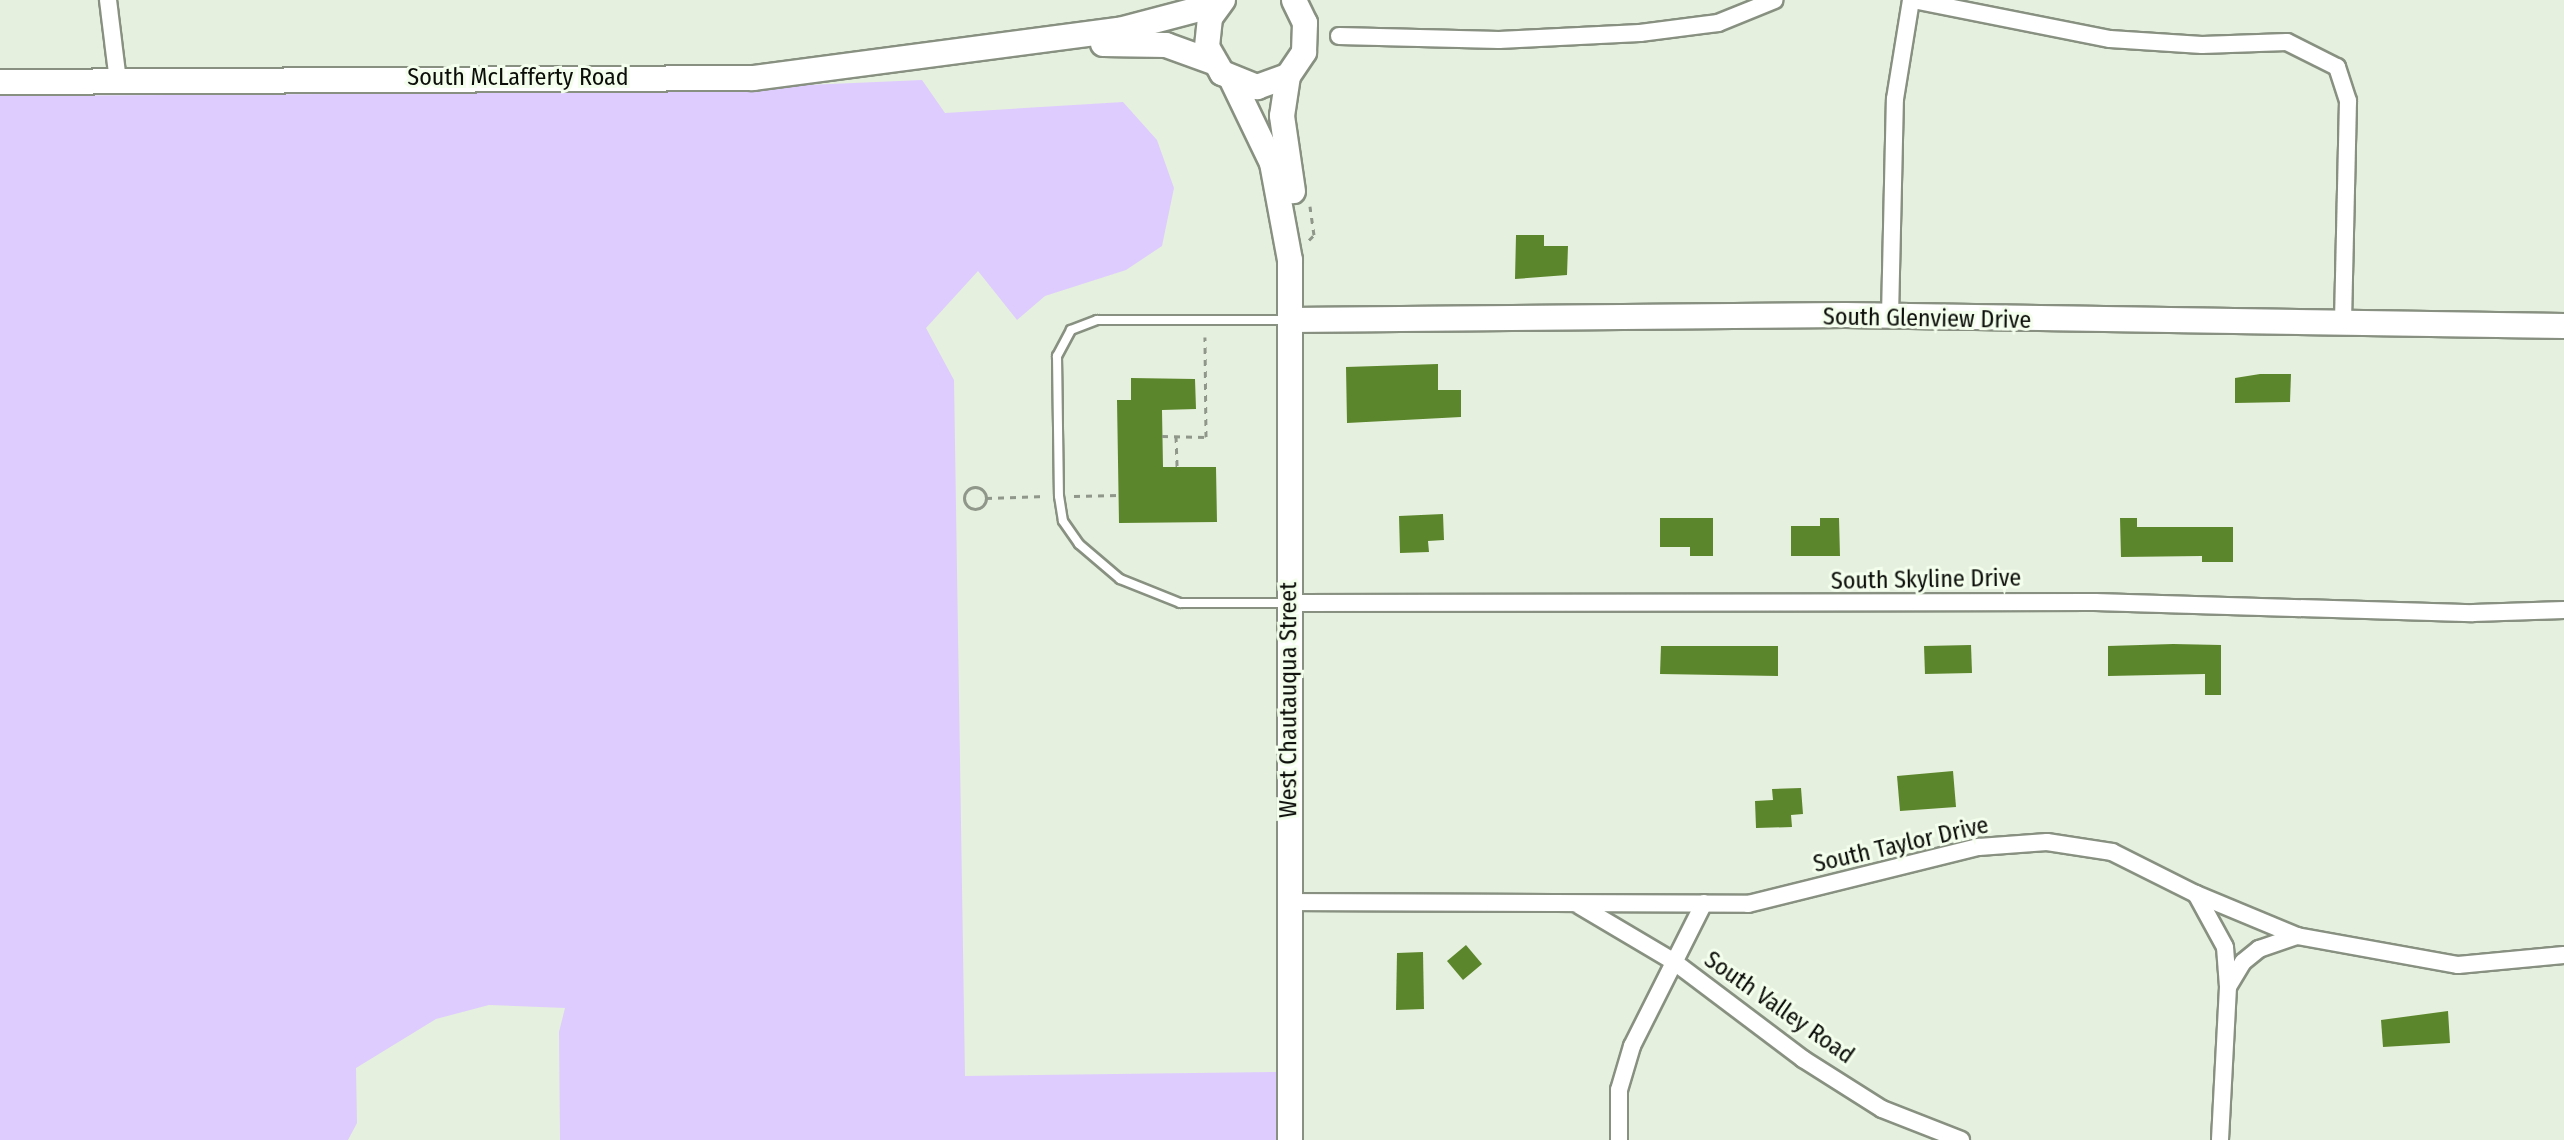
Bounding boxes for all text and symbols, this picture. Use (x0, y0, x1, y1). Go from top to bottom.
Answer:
street label: South McLafferty Road (407, 64, 629, 92)
street label: South Glenview Drive (1823, 303, 2031, 335)
street label: South Skyline Drive (1831, 564, 2021, 596)
street label: West Chautauqua Street (1275, 582, 1303, 818)
street label: South Taylor Drive (1811, 811, 1991, 879)
street label: South Valley Road (1698, 946, 1860, 1070)

